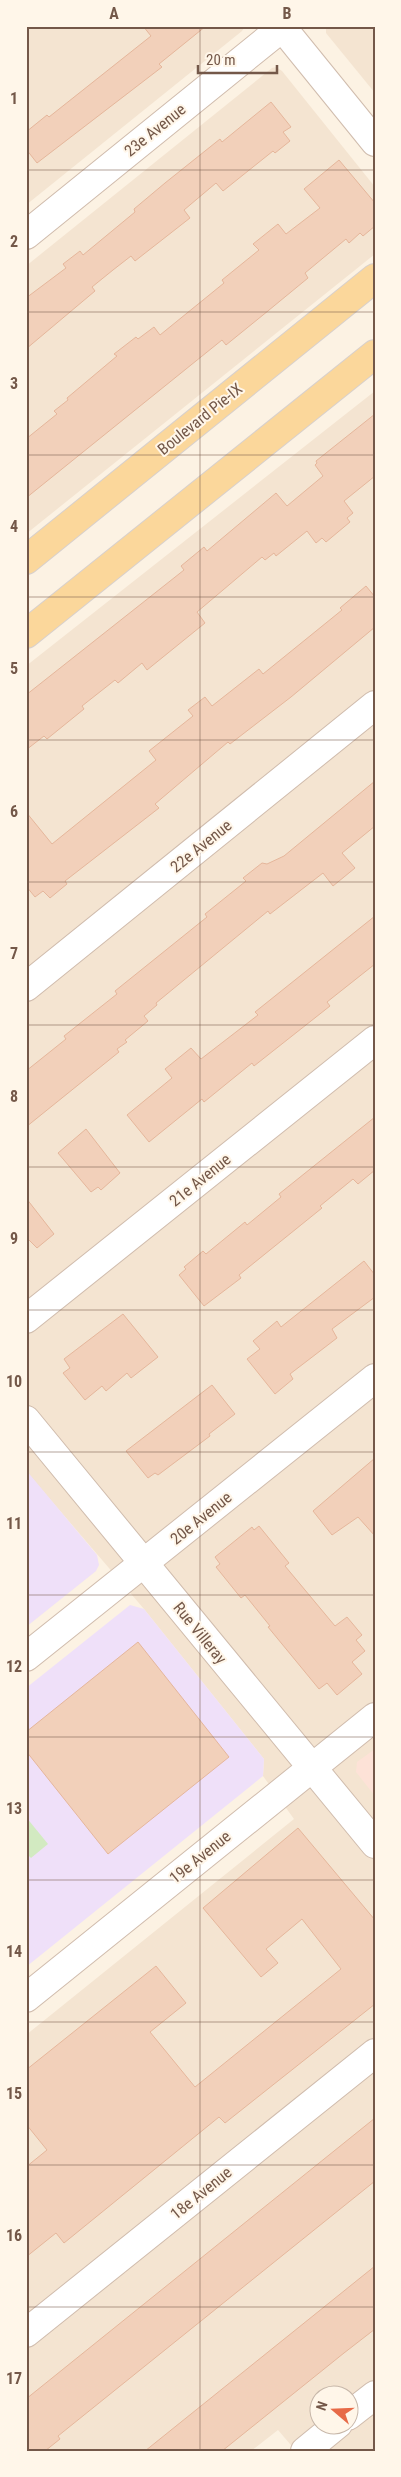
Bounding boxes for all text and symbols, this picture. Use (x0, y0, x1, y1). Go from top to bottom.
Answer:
text: A (109, 4, 119, 23)
text: B (283, 4, 292, 23)
scale bar (198, 42, 277, 74)
text: 20 m (206, 51, 236, 69)
text: 1 (10, 89, 18, 108)
street label: 23e Avenue (121, 100, 189, 160)
text: 2 (10, 232, 18, 251)
text: 3 (10, 374, 18, 393)
street label: Boulevard Pie-IX (154, 379, 246, 459)
text: 4 (10, 517, 18, 536)
text: 5 (10, 659, 18, 678)
text: 6 (10, 802, 18, 821)
street label: 22e Avenue (167, 816, 235, 876)
text: 7 (10, 944, 18, 963)
text: 8 (10, 1087, 18, 1106)
street label: 21e Avenue (166, 1150, 234, 1210)
text: 9 (10, 1229, 18, 1248)
text: 10 (6, 1372, 22, 1391)
street label: 20e Avenue (167, 1488, 235, 1548)
text: 11 (6, 1514, 22, 1533)
street label: Rue Villeray (169, 1598, 231, 1668)
text: 12 (6, 1657, 22, 1676)
text: 13 (6, 1799, 22, 1818)
street label: 19e Avenue (166, 1827, 234, 1887)
text: 14 (6, 1942, 22, 1961)
text: 15 (6, 2084, 22, 2103)
street label: 18e Avenue (167, 2163, 235, 2223)
text: 16 (6, 2226, 22, 2245)
text: 17 (6, 2369, 22, 2388)
north arrow (308, 2384, 358, 2434)
text: N (313, 2399, 331, 2412)

